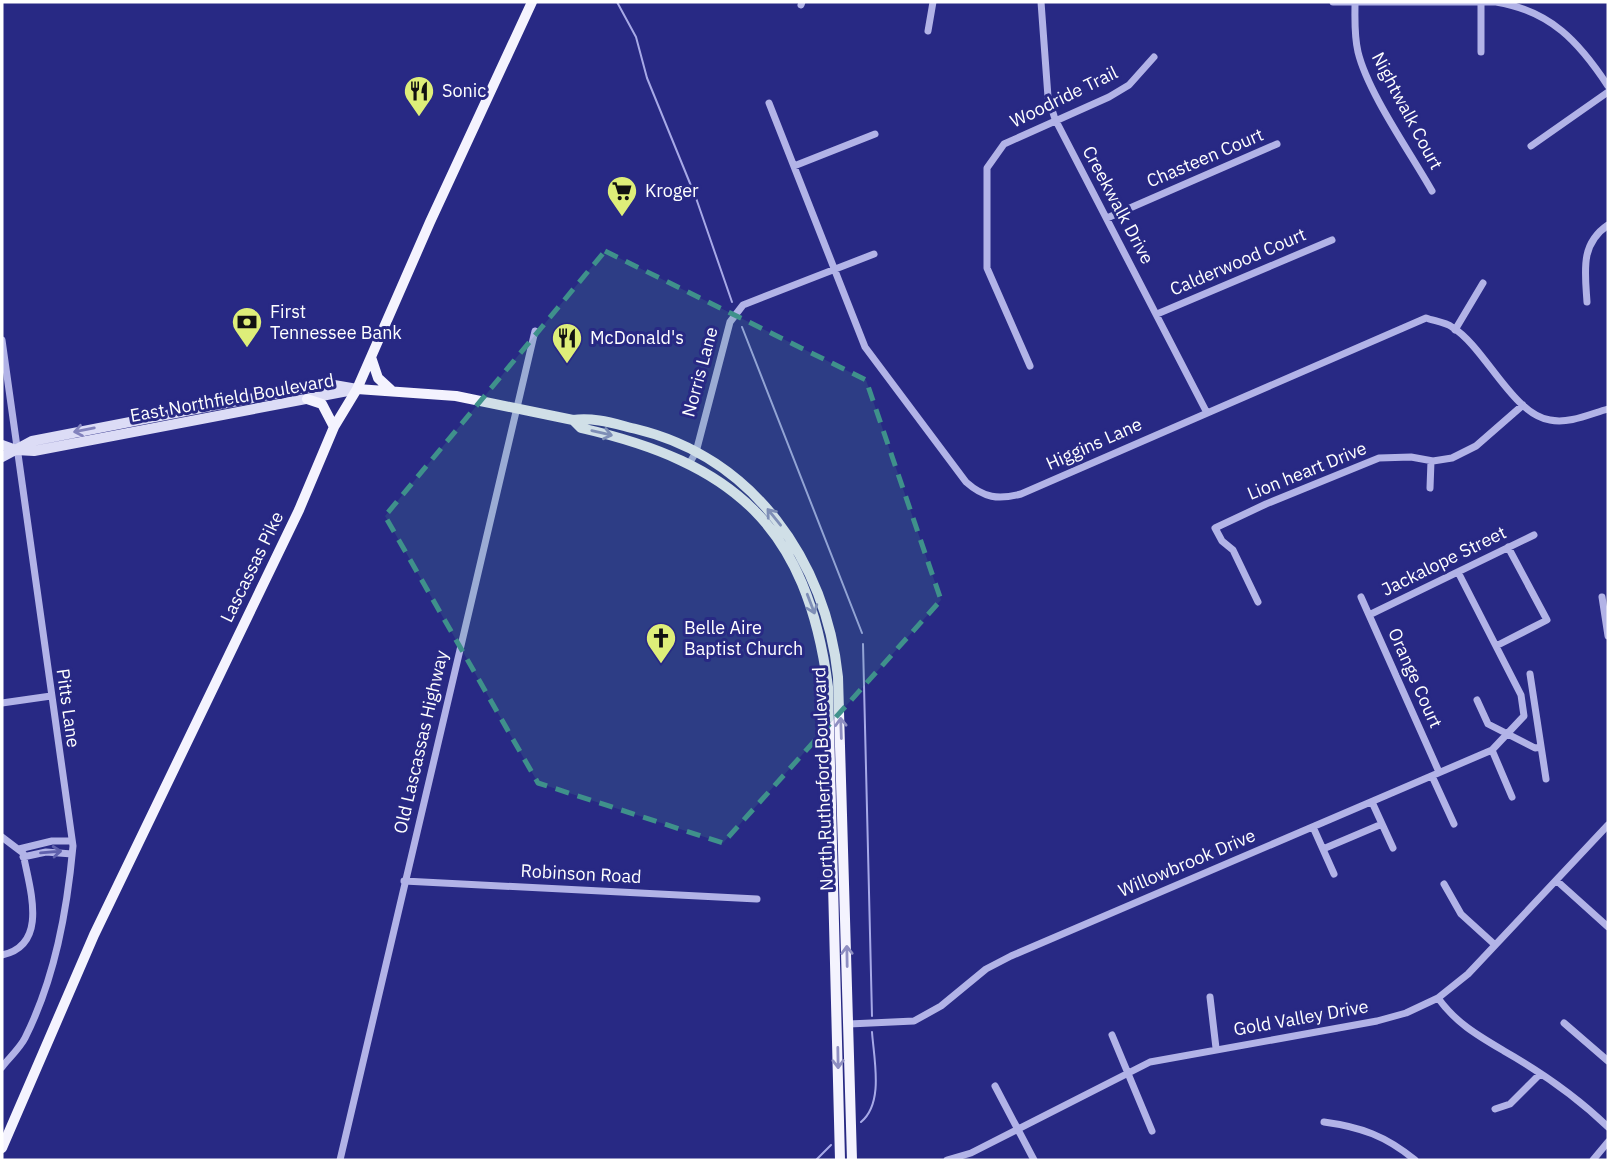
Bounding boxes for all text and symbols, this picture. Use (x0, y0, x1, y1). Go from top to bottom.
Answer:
street label: Nightwalk Court (1367, 48, 1448, 173)
street label: Woodride Trail (1006, 61, 1122, 133)
restaurant icon: Sonic (402, 74, 436, 118)
place label: Sonic (442, 79, 486, 102)
street label: Chasteen Court (1143, 123, 1267, 192)
street label: Creekwalk Drive (1078, 142, 1159, 268)
supermarket icon: Kroger (605, 174, 639, 218)
place label: Kroger (645, 179, 699, 202)
street label: Calderwood Court (1166, 222, 1309, 301)
place label: First Tennessee Bank (270, 300, 402, 344)
bank icon: First Tennessee Bank (230, 305, 264, 349)
restaurant icon: McDonald's (550, 321, 584, 365)
street label: Norris Lane (676, 324, 723, 419)
place label: McDonald's (590, 326, 684, 349)
street label: East Northfield Boulevard (128, 368, 336, 427)
street label: Higgins Lane (1042, 412, 1145, 475)
one-way arrow (73, 424, 96, 438)
one-way arrow (590, 427, 613, 440)
street label: Lion heart Drive (1244, 436, 1370, 505)
street label: Lascassas Pike (215, 507, 288, 626)
one-way arrow (766, 508, 782, 526)
street label: Jackalope Street (1378, 520, 1510, 601)
one-way arrow (806, 592, 819, 614)
place label: Belle Aire Baptist Church (684, 616, 803, 660)
church icon: Belle Aire Baptist Church (644, 621, 678, 665)
street label: Orange Court (1383, 624, 1448, 731)
street label: Old Lascassas Highway (388, 648, 453, 836)
street label: Pitts Lane (52, 667, 85, 749)
street label: North Rutherford Boulevard (807, 667, 838, 891)
one-way arrow (834, 717, 847, 740)
street label: Willowbrook Drive (1115, 823, 1259, 902)
one-way arrow (39, 845, 62, 858)
street label: Robinson Road (520, 859, 642, 888)
one-way arrow (840, 945, 854, 968)
street label: Gold Valley Drive (1232, 994, 1370, 1041)
one-way arrow (831, 1046, 845, 1069)

